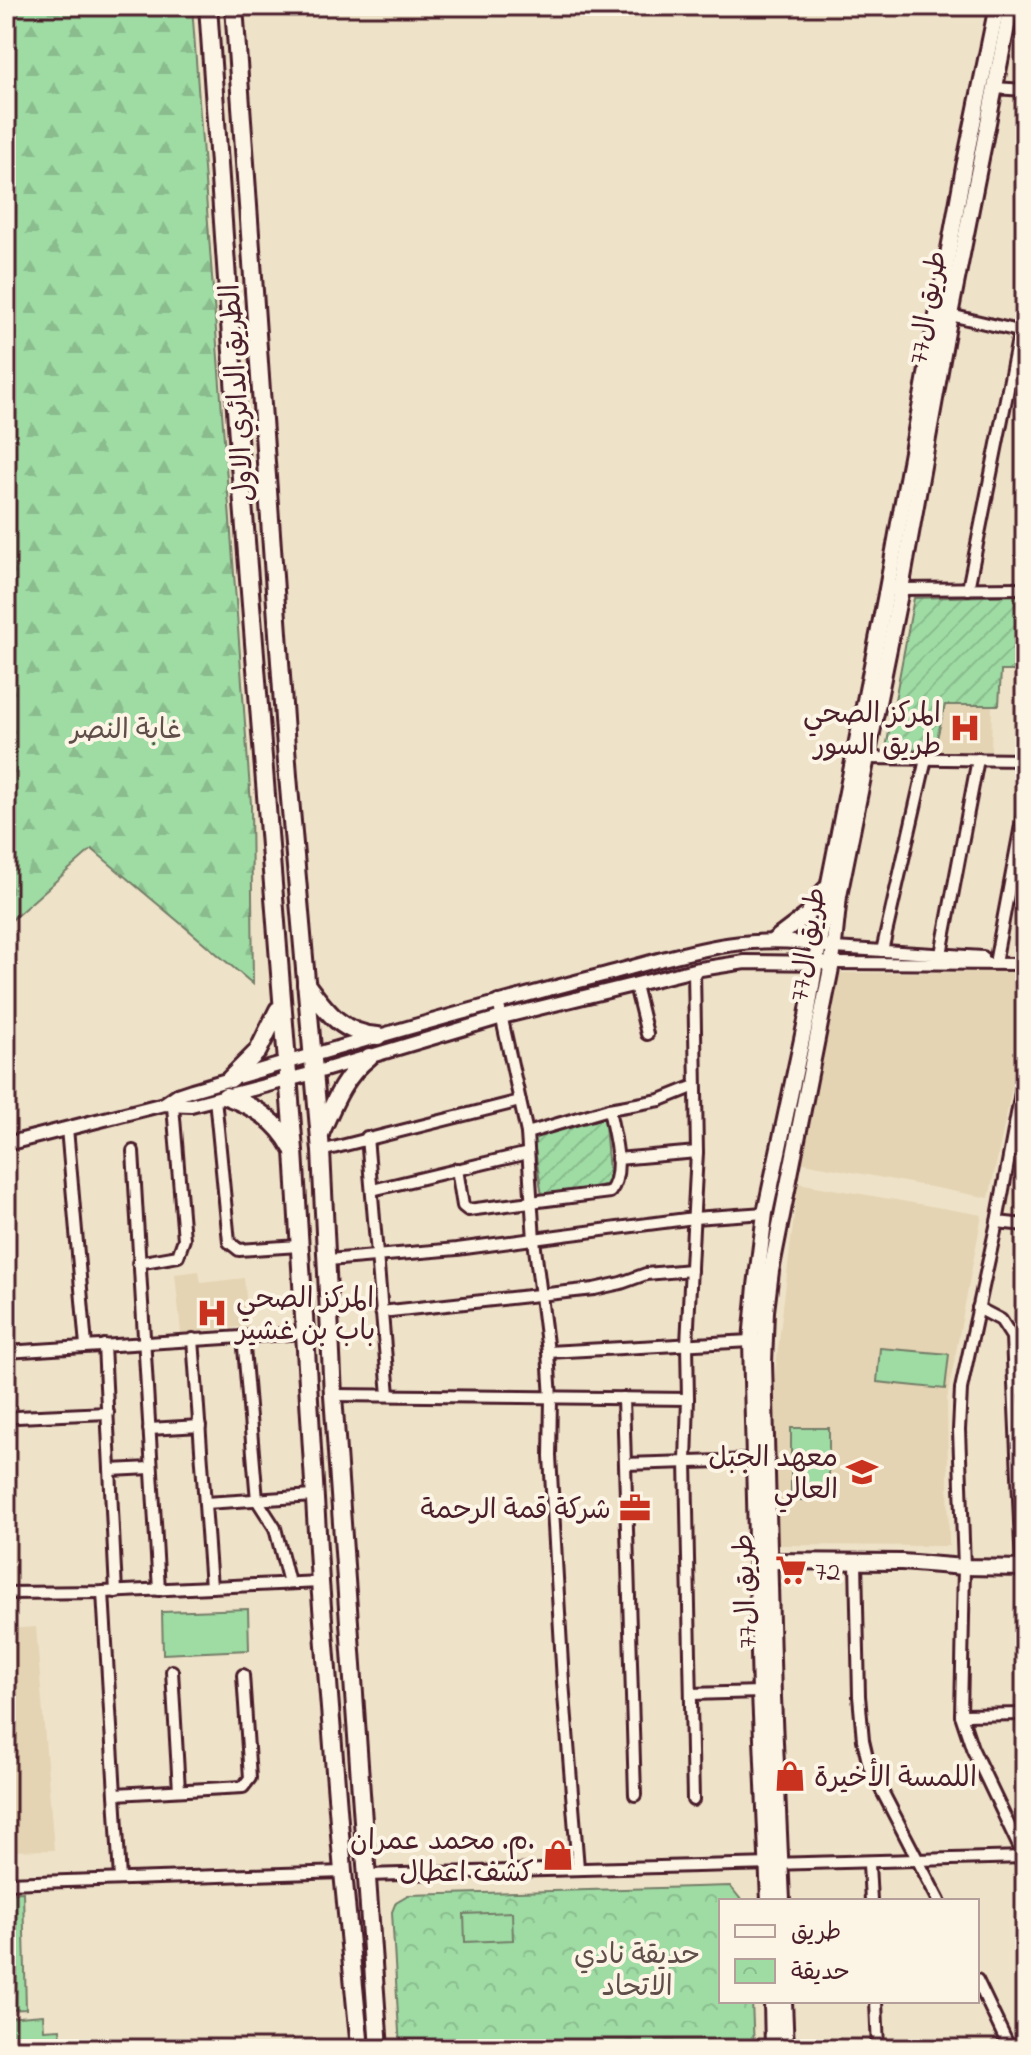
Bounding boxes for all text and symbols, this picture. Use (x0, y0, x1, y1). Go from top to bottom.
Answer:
street label: طريق ال77 (899, 248, 960, 368)
street label: الطريق الدائري الاول (211, 282, 268, 503)
place label: المركز الصحي طريق السور (803, 695, 941, 768)
park label: غابة النصر (68, 711, 182, 752)
hospital icon: المركز الصحي طريق السور (948, 711, 982, 745)
street label: طريق ال77 (780, 885, 839, 1004)
place label: المركز الصحي باب بن غشير (234, 1280, 375, 1353)
hospital icon: المركز الصحي باب بن غشير (195, 1296, 229, 1330)
place label: معهد الجبل العالي (708, 1439, 838, 1513)
school or university icon: معهد الجبل العالي (845, 1455, 879, 1489)
place label: شركة قمة الرحمة (421, 1491, 611, 1532)
office icon: شركة قمة الرحمة (618, 1491, 652, 1525)
street label: طريق ال77 (725, 1533, 770, 1649)
supermarket icon: 72 (774, 1553, 808, 1587)
place label: 72 (815, 1553, 841, 1594)
place label: اللمسة الأخيرة (814, 1758, 977, 1800)
shop icon: اللمسة الأخيرة (773, 1759, 807, 1793)
place label: م. محمد عمران. كشف اعطال (350, 1822, 534, 1895)
shop icon: م. محمد عمران. كشف اعطال (541, 1838, 575, 1872)
legend (719, 1899, 979, 2003)
text: طريق (791, 1916, 841, 1951)
park label: حديقة نادي الاتحاد (574, 1936, 700, 2009)
text: حديقة (791, 1956, 850, 1991)

